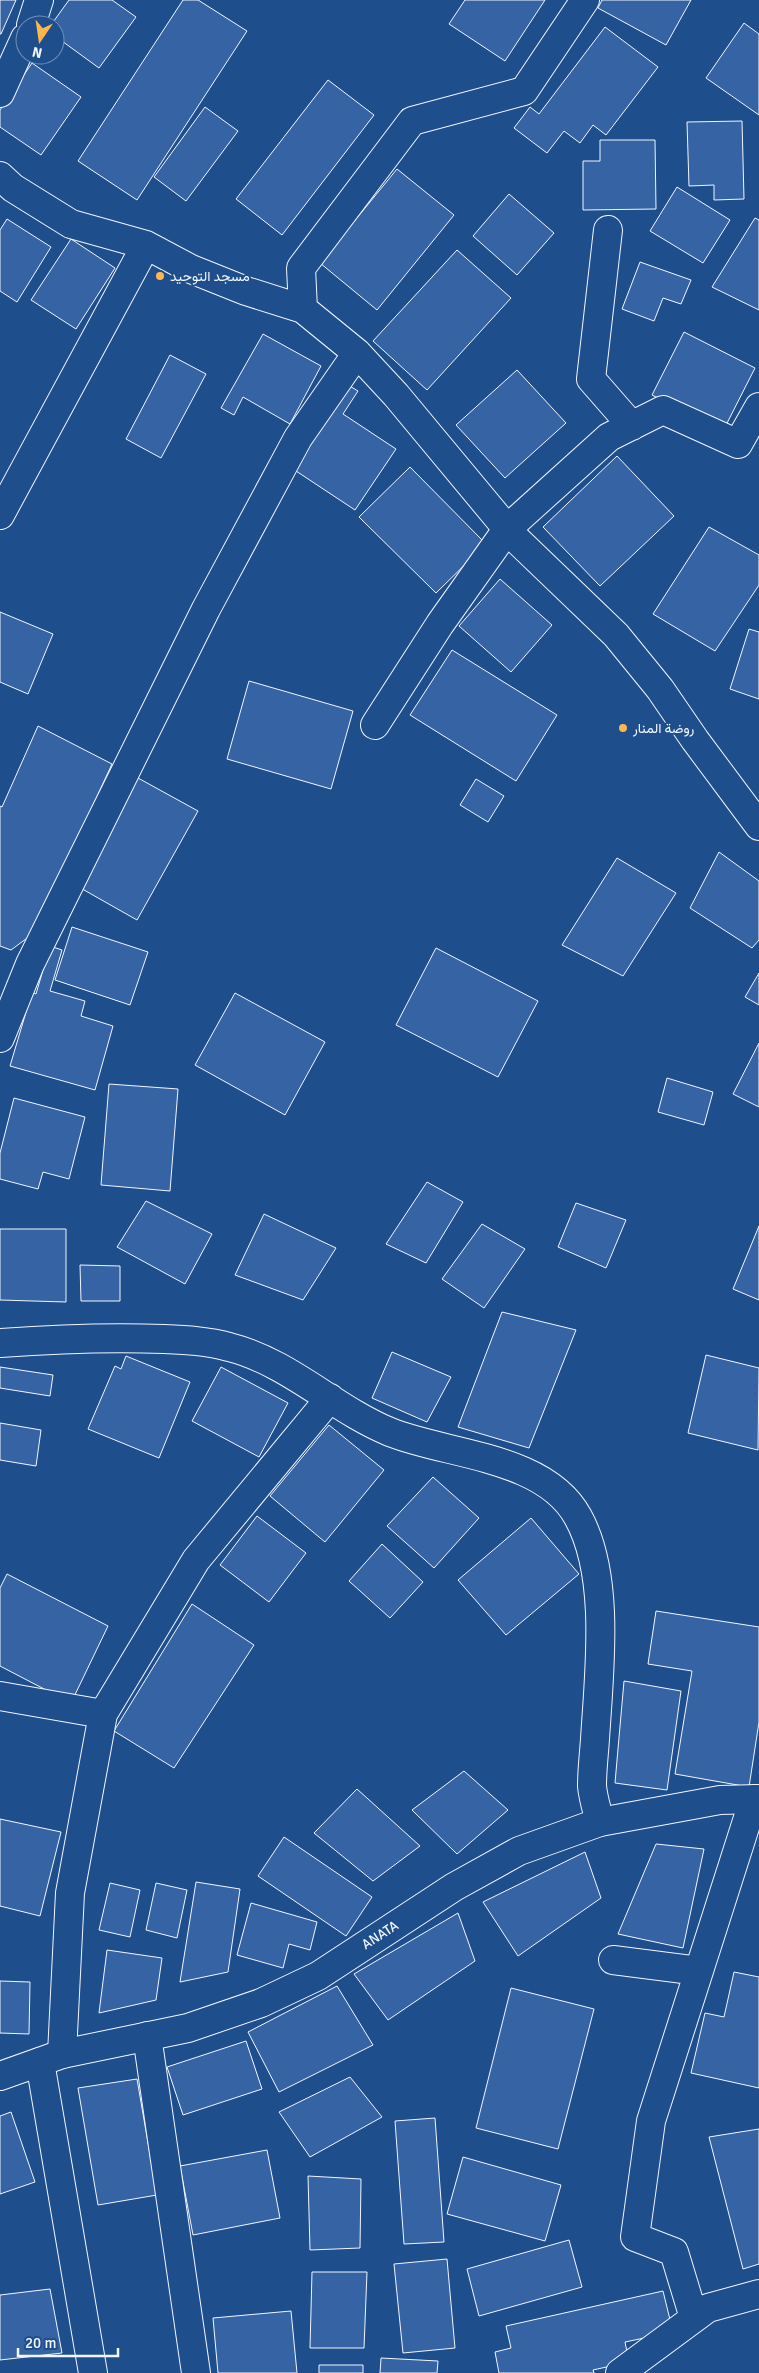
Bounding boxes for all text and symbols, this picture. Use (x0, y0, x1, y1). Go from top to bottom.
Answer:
north arrow (15, 15, 65, 65)
text: N (31, 43, 44, 62)
place label: مسجد التوحيد (170, 268, 250, 285)
marker: مسجد التوحيد (154, 270, 166, 282)
place label: روضة المنار (632, 720, 695, 737)
marker: روضة المنار (617, 722, 629, 734)
street label: ANATA (358, 1917, 402, 1953)
scale bar (18, 2326, 118, 2358)
text: 20 m (25, 2334, 56, 2352)

